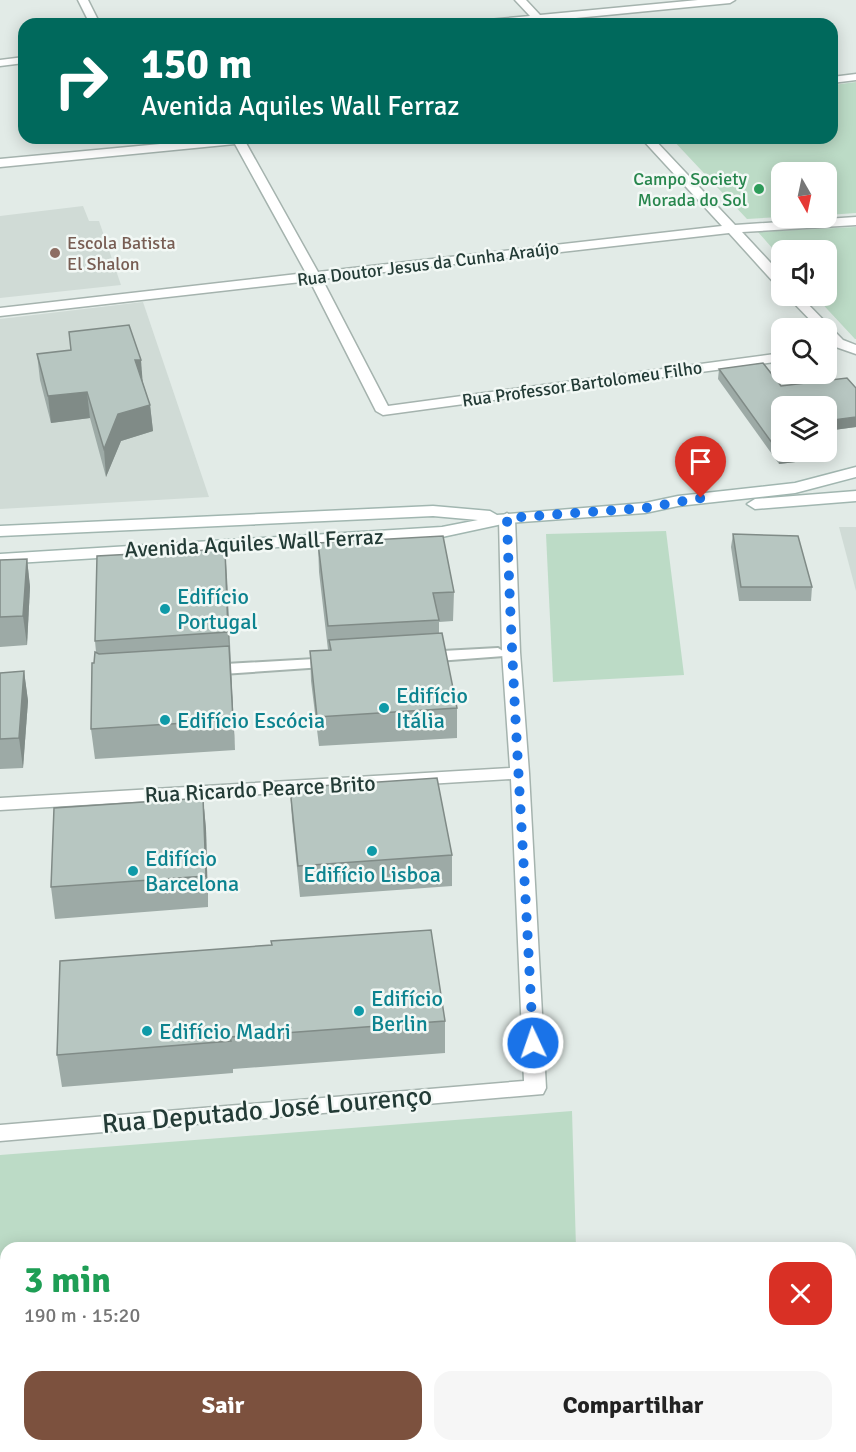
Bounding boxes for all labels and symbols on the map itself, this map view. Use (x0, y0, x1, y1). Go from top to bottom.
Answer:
north arrow (771, 162, 837, 228)
place label: Campo Society Morada do Sol (633, 168, 748, 211)
marker: Campo Society Morada do Sol (752, 182, 766, 196)
place label: Escola Batista El Shalon (67, 232, 176, 275)
street label: Rua Doutor Jesus da Cunha Araújo (296, 237, 560, 291)
marker: Escola Batista El Shalon (48, 246, 62, 260)
street label: Rua Professor Bartolomeu Filho (461, 356, 703, 412)
pin (675, 436, 726, 498)
street label: Avenida Aquiles Wall Ferraz (124, 523, 384, 563)
place label: Edifício Portugal (177, 583, 258, 635)
marker: Edifício Portugal (158, 602, 172, 616)
place label: Edifício Itália (396, 682, 468, 734)
marker: Edifício Itália (377, 701, 391, 715)
place label: Edifício Escócia (177, 707, 325, 734)
marker: Edifício Escócia (158, 713, 172, 727)
street label: Rua Ricardo Pearce Brito (144, 769, 376, 809)
marker: Edifício Lisboa (365, 844, 379, 858)
place label: Edifício Barcelona (145, 845, 239, 897)
place label: Edifício Lisboa (303, 861, 441, 888)
marker: Edifício Barcelona (126, 864, 140, 878)
place label: Edifício Berlin (371, 985, 443, 1037)
marker: Edifício Berlin (352, 1004, 366, 1018)
position arrow (501, 1011, 565, 1075)
place label: Edifício Madri (159, 1018, 291, 1045)
marker: Edifício Madri (140, 1024, 154, 1038)
street label: Rua Deputado José Lourenço (101, 1079, 433, 1141)

